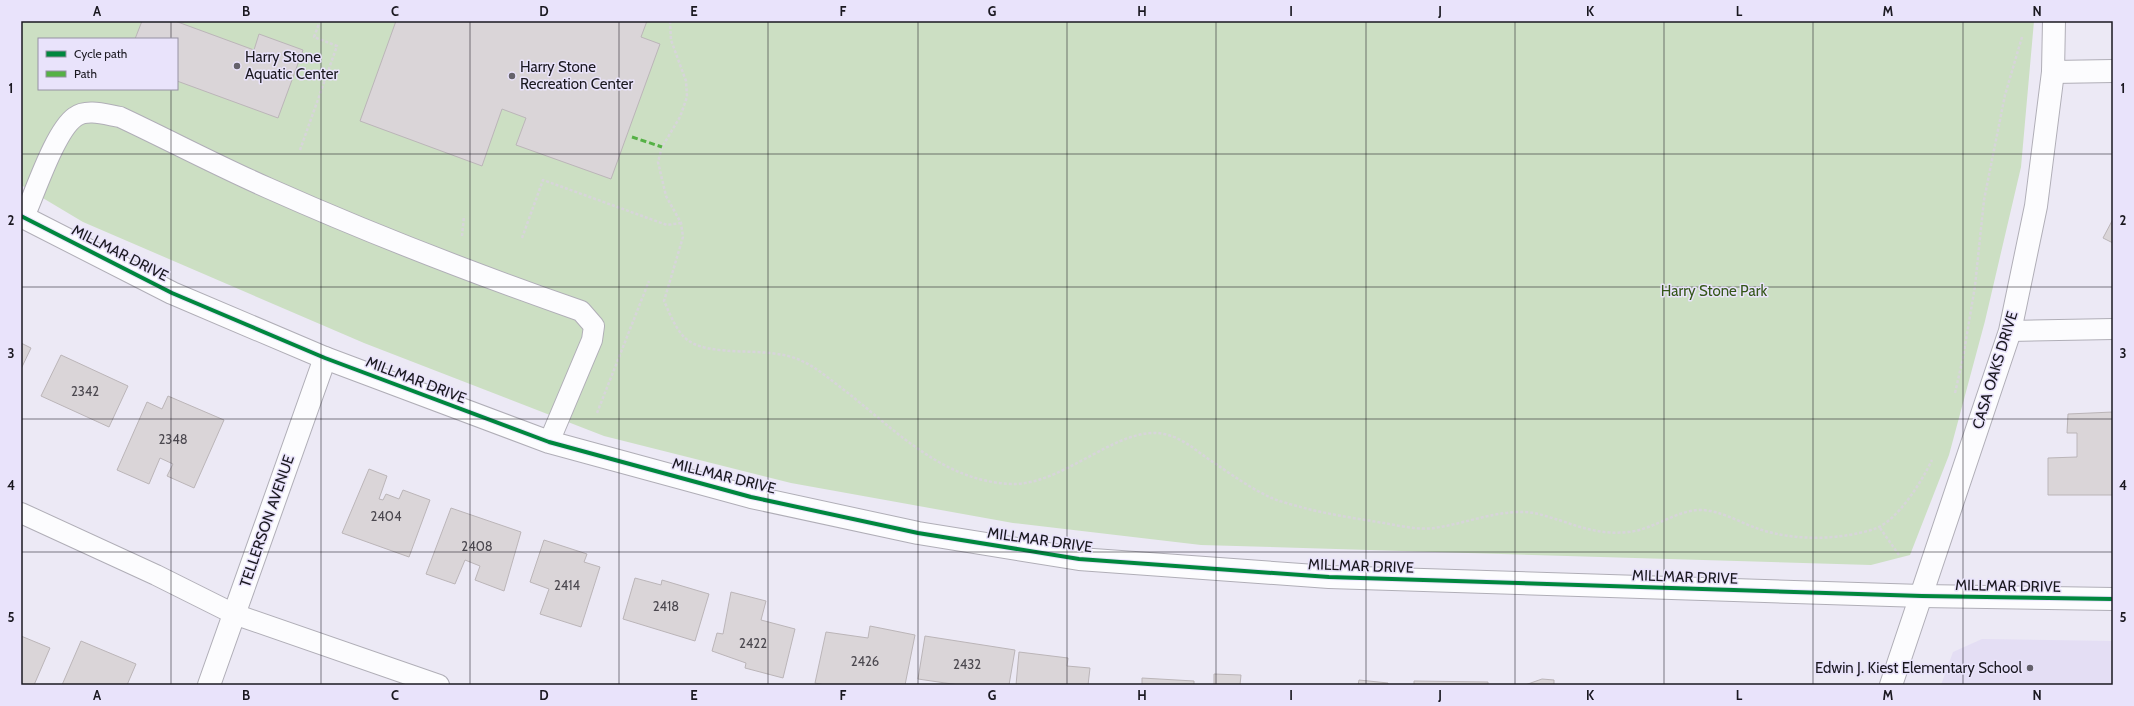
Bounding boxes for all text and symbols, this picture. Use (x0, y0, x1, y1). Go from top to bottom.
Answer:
text: A (93, 3, 102, 19)
text: B (242, 3, 250, 19)
text: C (391, 3, 399, 19)
text: D (539, 3, 549, 19)
text: E (690, 3, 698, 19)
text: F (840, 3, 847, 19)
text: G (988, 3, 997, 19)
text: H (1137, 3, 1147, 19)
text: I (1289, 3, 1293, 19)
text: J (1437, 3, 1442, 19)
text: K (1586, 3, 1595, 19)
text: L (1736, 3, 1743, 19)
text: M (1883, 3, 1894, 19)
text: N (2032, 3, 2042, 19)
legend (38, 38, 178, 90)
text: Cycle path (74, 46, 127, 61)
place label: Harry Stone Aquatic Center (245, 48, 338, 83)
place label: Harry Stone Recreation Center (520, 58, 633, 93)
marker: Harry Stone Aquatic Center (232, 61, 242, 71)
text: Path (74, 66, 97, 81)
marker: Harry Stone Recreation Center (507, 71, 517, 81)
text: 1 (9, 80, 13, 96)
text: 1 (2121, 80, 2125, 96)
text: 2 (8, 212, 15, 228)
text: 2 (2120, 212, 2127, 228)
street label: MILLMAR DRIVE (69, 221, 171, 285)
park label: Harry Stone Park (1661, 282, 1767, 300)
street label: CASA OAKS DRIVE (1969, 309, 2021, 431)
text: 3 (7, 345, 15, 361)
text: 3 (2119, 345, 2127, 361)
street label: MILLMAR DRIVE (363, 353, 469, 407)
house number: 2342 (71, 383, 99, 399)
house number: 2348 (158, 431, 188, 447)
street label: TELLERSON AVENUE (236, 453, 298, 589)
street label: MILLMAR DRIVE (670, 454, 778, 498)
text: 4 (7, 477, 15, 493)
text: 4 (2119, 477, 2127, 493)
house number: 2404 (371, 508, 402, 524)
street label: MILLMAR DRIVE (986, 524, 1094, 556)
house number: 2408 (461, 538, 493, 554)
street label: MILLMAR DRIVE (1308, 555, 1414, 577)
street label: MILLMAR DRIVE (1632, 566, 1738, 588)
street label: MILLMAR DRIVE (1955, 576, 2061, 596)
house number: 2414 (554, 577, 581, 593)
house number: 2418 (653, 598, 679, 614)
text: 5 (8, 609, 15, 625)
text: 5 (2120, 609, 2127, 625)
house number: 2422 (739, 635, 767, 651)
house number: 2426 (851, 653, 879, 669)
house number: 2432 (953, 656, 981, 672)
place label: Edwin J. Kiest Elementary School (1815, 659, 2022, 677)
marker: Edwin J. Kiest Elementary School (2025, 663, 2035, 673)
text: A (93, 687, 102, 703)
text: B (242, 687, 250, 703)
text: C (391, 687, 399, 703)
text: D (539, 687, 549, 703)
text: E (690, 687, 698, 703)
text: F (840, 687, 847, 703)
text: G (988, 687, 997, 703)
text: H (1137, 687, 1147, 703)
text: I (1289, 687, 1293, 703)
text: J (1437, 687, 1442, 703)
text: K (1586, 687, 1595, 703)
text: L (1736, 687, 1743, 703)
text: M (1883, 687, 1894, 703)
text: N (2032, 687, 2042, 703)

